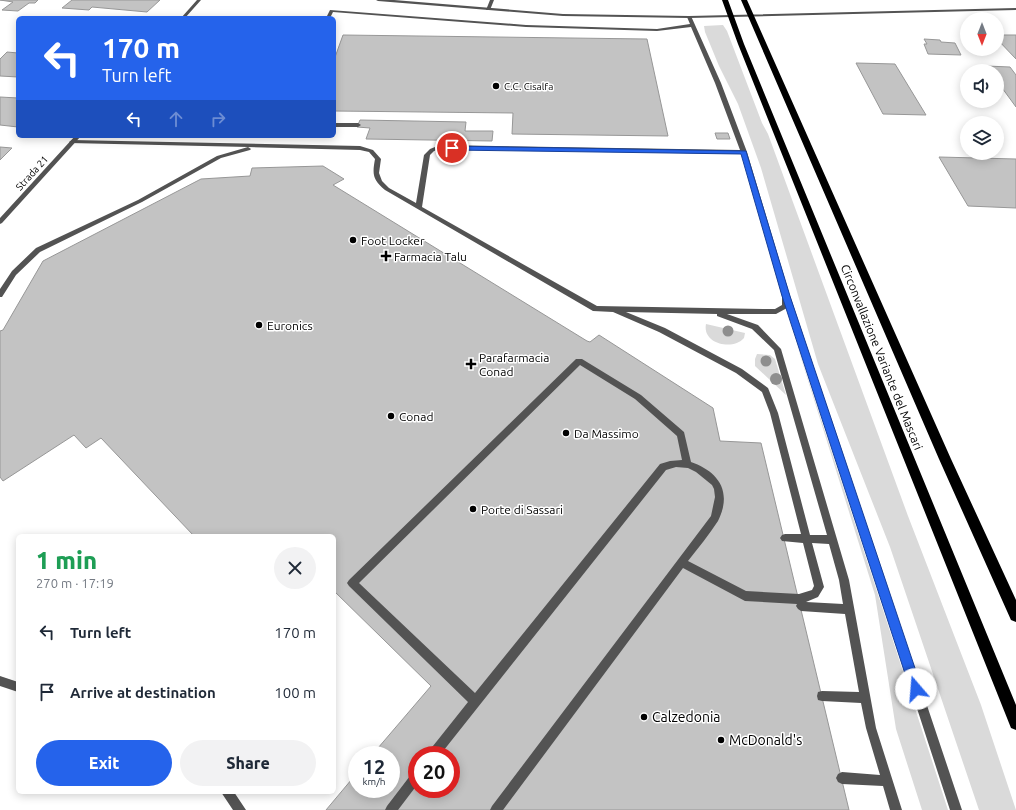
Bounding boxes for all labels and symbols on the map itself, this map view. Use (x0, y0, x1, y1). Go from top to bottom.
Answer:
north arrow (960, 12, 1004, 56)
marker: C.C. Cisalfa (491, 81, 501, 91)
place label: C.C. Cisalfa (504, 81, 553, 92)
pin (435, 131, 469, 165)
street label: Strada 21 (14, 153, 50, 193)
place label: Foot Locker (361, 234, 425, 247)
marker: Foot Locker (348, 235, 358, 245)
place label: Farmacia Talu (394, 250, 467, 263)
marker: Farmacia Talu (381, 251, 391, 261)
street label: Circonvallazione Variante del Mascari (839, 262, 925, 452)
place label: Euronics (267, 319, 313, 332)
marker: Euronics (254, 320, 264, 330)
place label: Parafarmacia Conad (479, 351, 549, 378)
marker: Parafarmacia Conad (466, 359, 476, 369)
place label: Conad (399, 410, 433, 423)
marker: Conad (386, 411, 396, 421)
place label: Da Massimo (574, 427, 639, 440)
marker: Da Massimo (561, 428, 571, 438)
place label: Porte di Sassari (481, 503, 563, 516)
marker: Porte di Sassari (468, 504, 478, 514)
position arrow (895, 668, 937, 710)
place label: Calzedonia (652, 709, 721, 725)
marker: Calzedonia (639, 712, 649, 722)
place label: McDonald's (729, 732, 802, 748)
marker: McDonald's (716, 735, 726, 745)
speed limit sign: 20 (408, 746, 460, 798)

